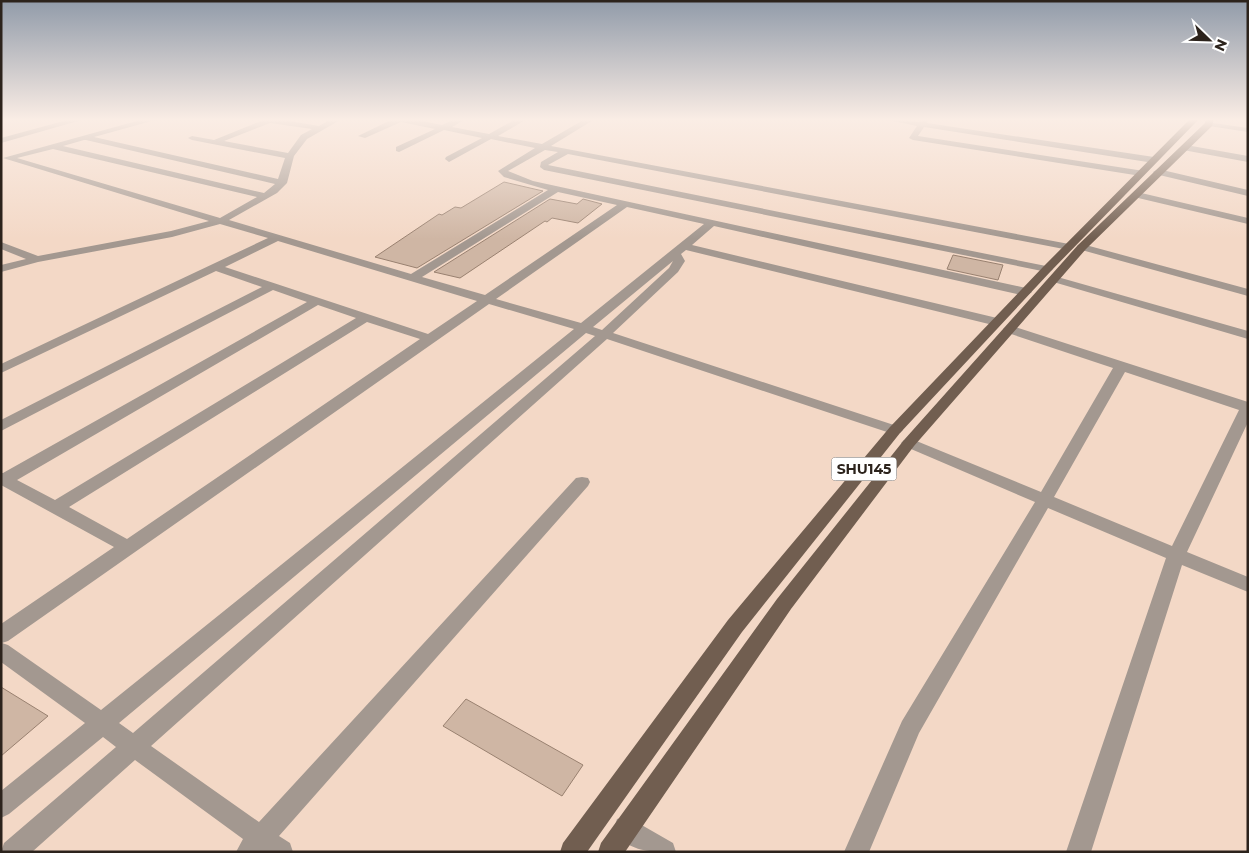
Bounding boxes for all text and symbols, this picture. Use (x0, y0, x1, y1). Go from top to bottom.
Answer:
north arrow (1184, 15, 1234, 65)
text: N (1210, 36, 1231, 54)
road number: SHU145 (832, 458, 896, 480)

